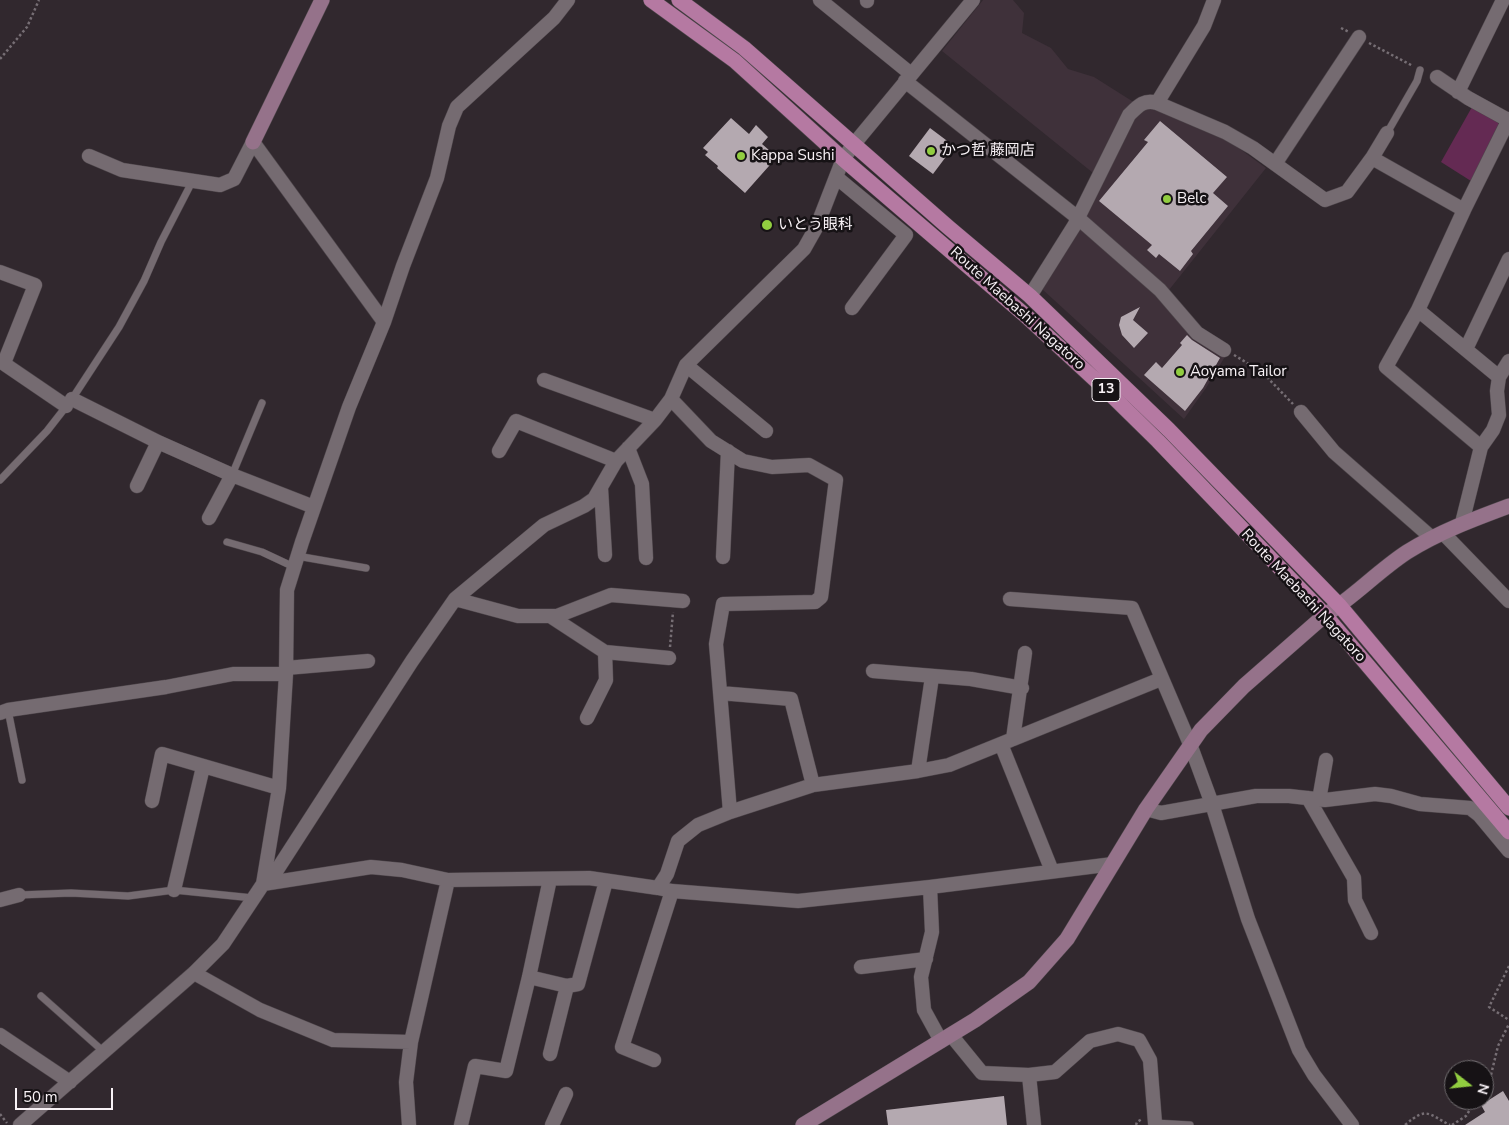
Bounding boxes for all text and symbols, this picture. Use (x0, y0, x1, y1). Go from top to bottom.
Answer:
place label: かつ哲 藤岡店 (941, 142, 1035, 160)
marker: かつ哲 藤岡店 (925, 145, 937, 157)
place label: Kappa Sushi (751, 147, 834, 165)
marker: Kappa Sushi (735, 150, 747, 162)
place label: Belc (1177, 190, 1206, 208)
marker: Belc (1161, 193, 1173, 205)
place label: いとう眼科 (778, 216, 853, 234)
marker: いとう眼科 (760, 218, 774, 232)
street label: Route Maebashi Nagatoro (946, 244, 1088, 374)
place label: Aoyama Tailor (1190, 363, 1287, 381)
marker: Aoyama Tailor (1174, 366, 1186, 378)
road number: 13 (1092, 378, 1120, 402)
street label: Route Maebashi Nagatoro (1237, 526, 1369, 666)
north arrow (1444, 1060, 1494, 1110)
scale bar (18, 1078, 115, 1110)
text: N (1472, 1081, 1494, 1097)
text: 50 m (23, 1087, 58, 1107)

